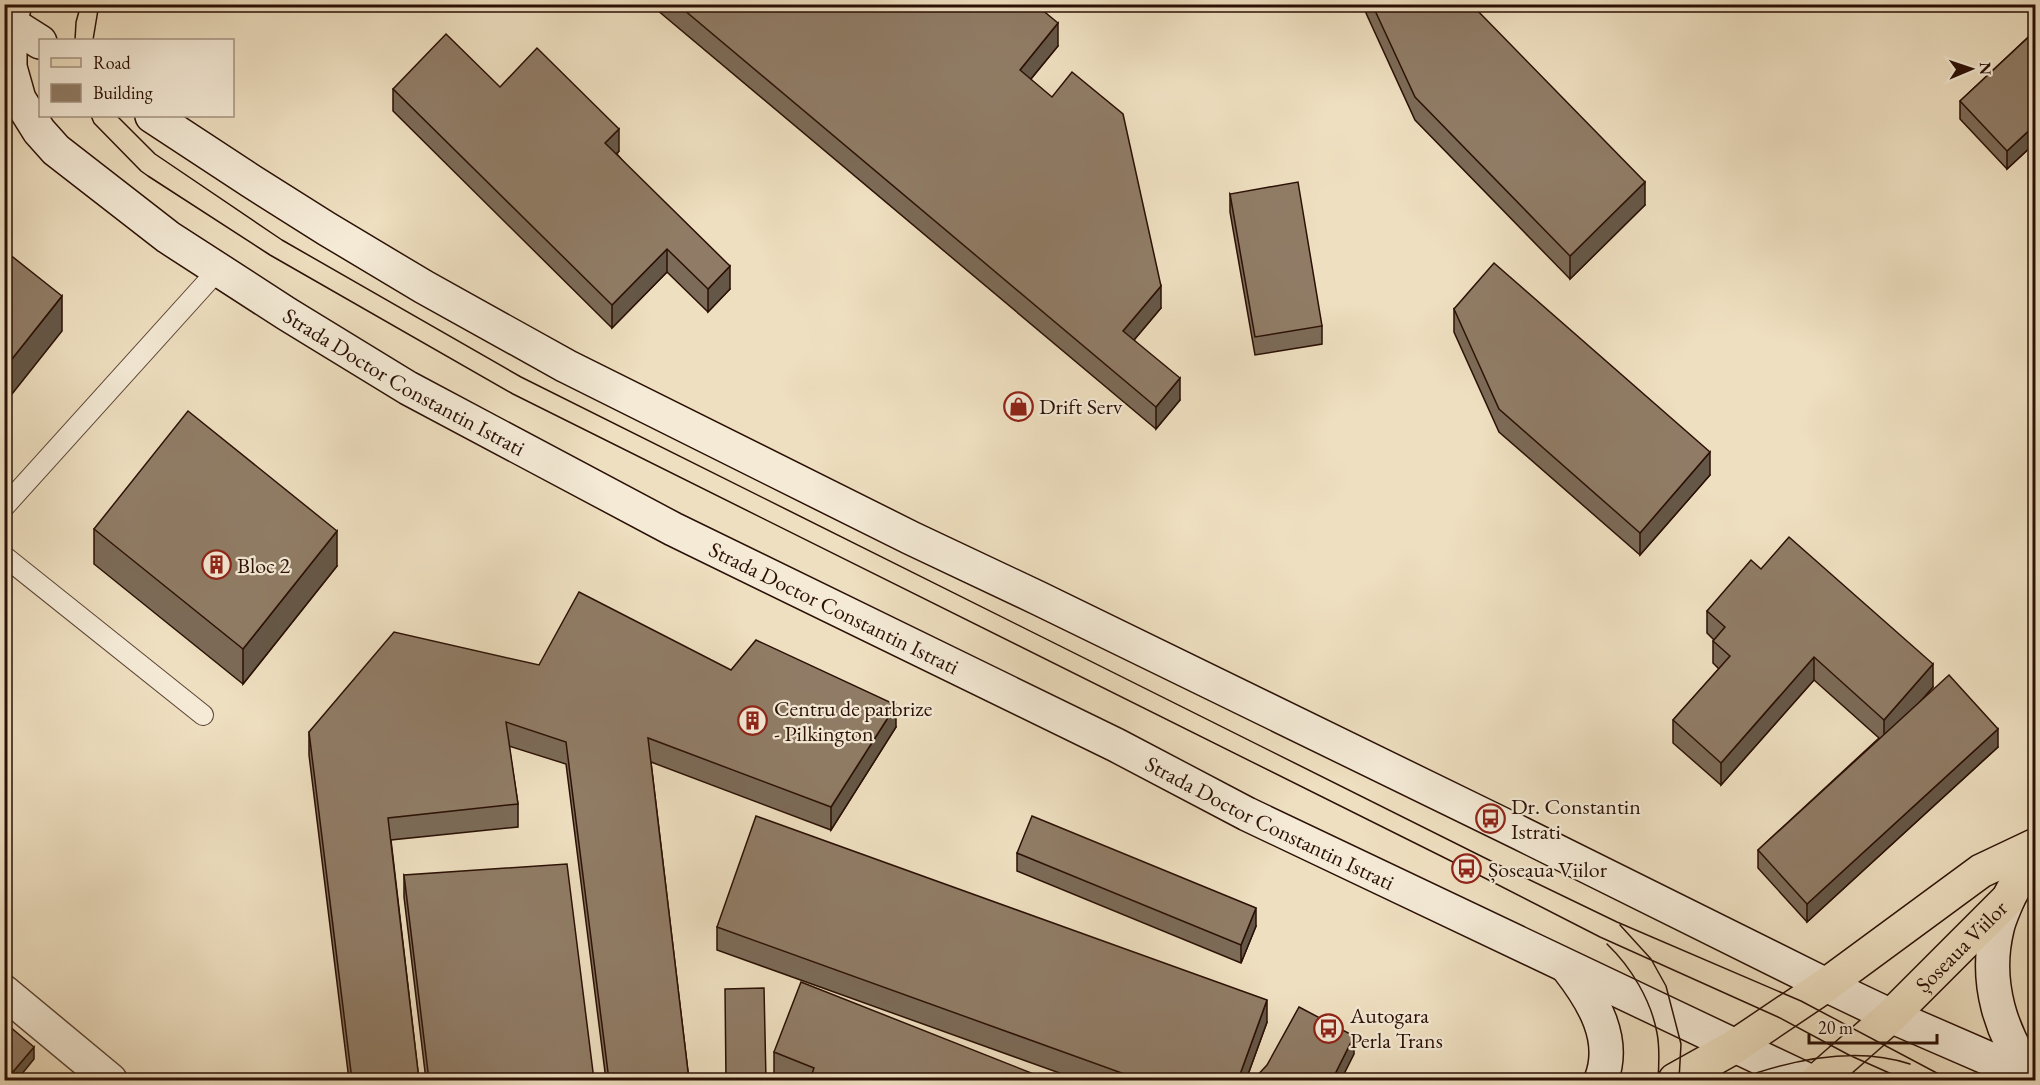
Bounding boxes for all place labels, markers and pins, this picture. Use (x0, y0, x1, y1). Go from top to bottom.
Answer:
shop icon: Drift Serv (1002, 390, 1034, 422)
place label: Drift Serv (1039, 392, 1123, 421)
building icon: Bloc 2 (200, 549, 232, 581)
place label: Bloc 2 (237, 551, 290, 580)
place label: Centru de parbrize - Pilkington (774, 694, 933, 748)
building icon: Centru de parbrize - Pilkington (737, 705, 769, 737)
place label: Dr. Constantin Istrati (1511, 792, 1641, 846)
bus stop icon: Dr. Constantin Istrati (1474, 803, 1506, 835)
bus stop icon: Șoseaua Viilor (1451, 853, 1483, 885)
place label: Șoseaua Viilor (1488, 855, 1608, 884)
place label: Autogara Perla Trans (1349, 1001, 1443, 1055)
bus stop icon: Autogara Perla Trans (1313, 1012, 1345, 1044)

